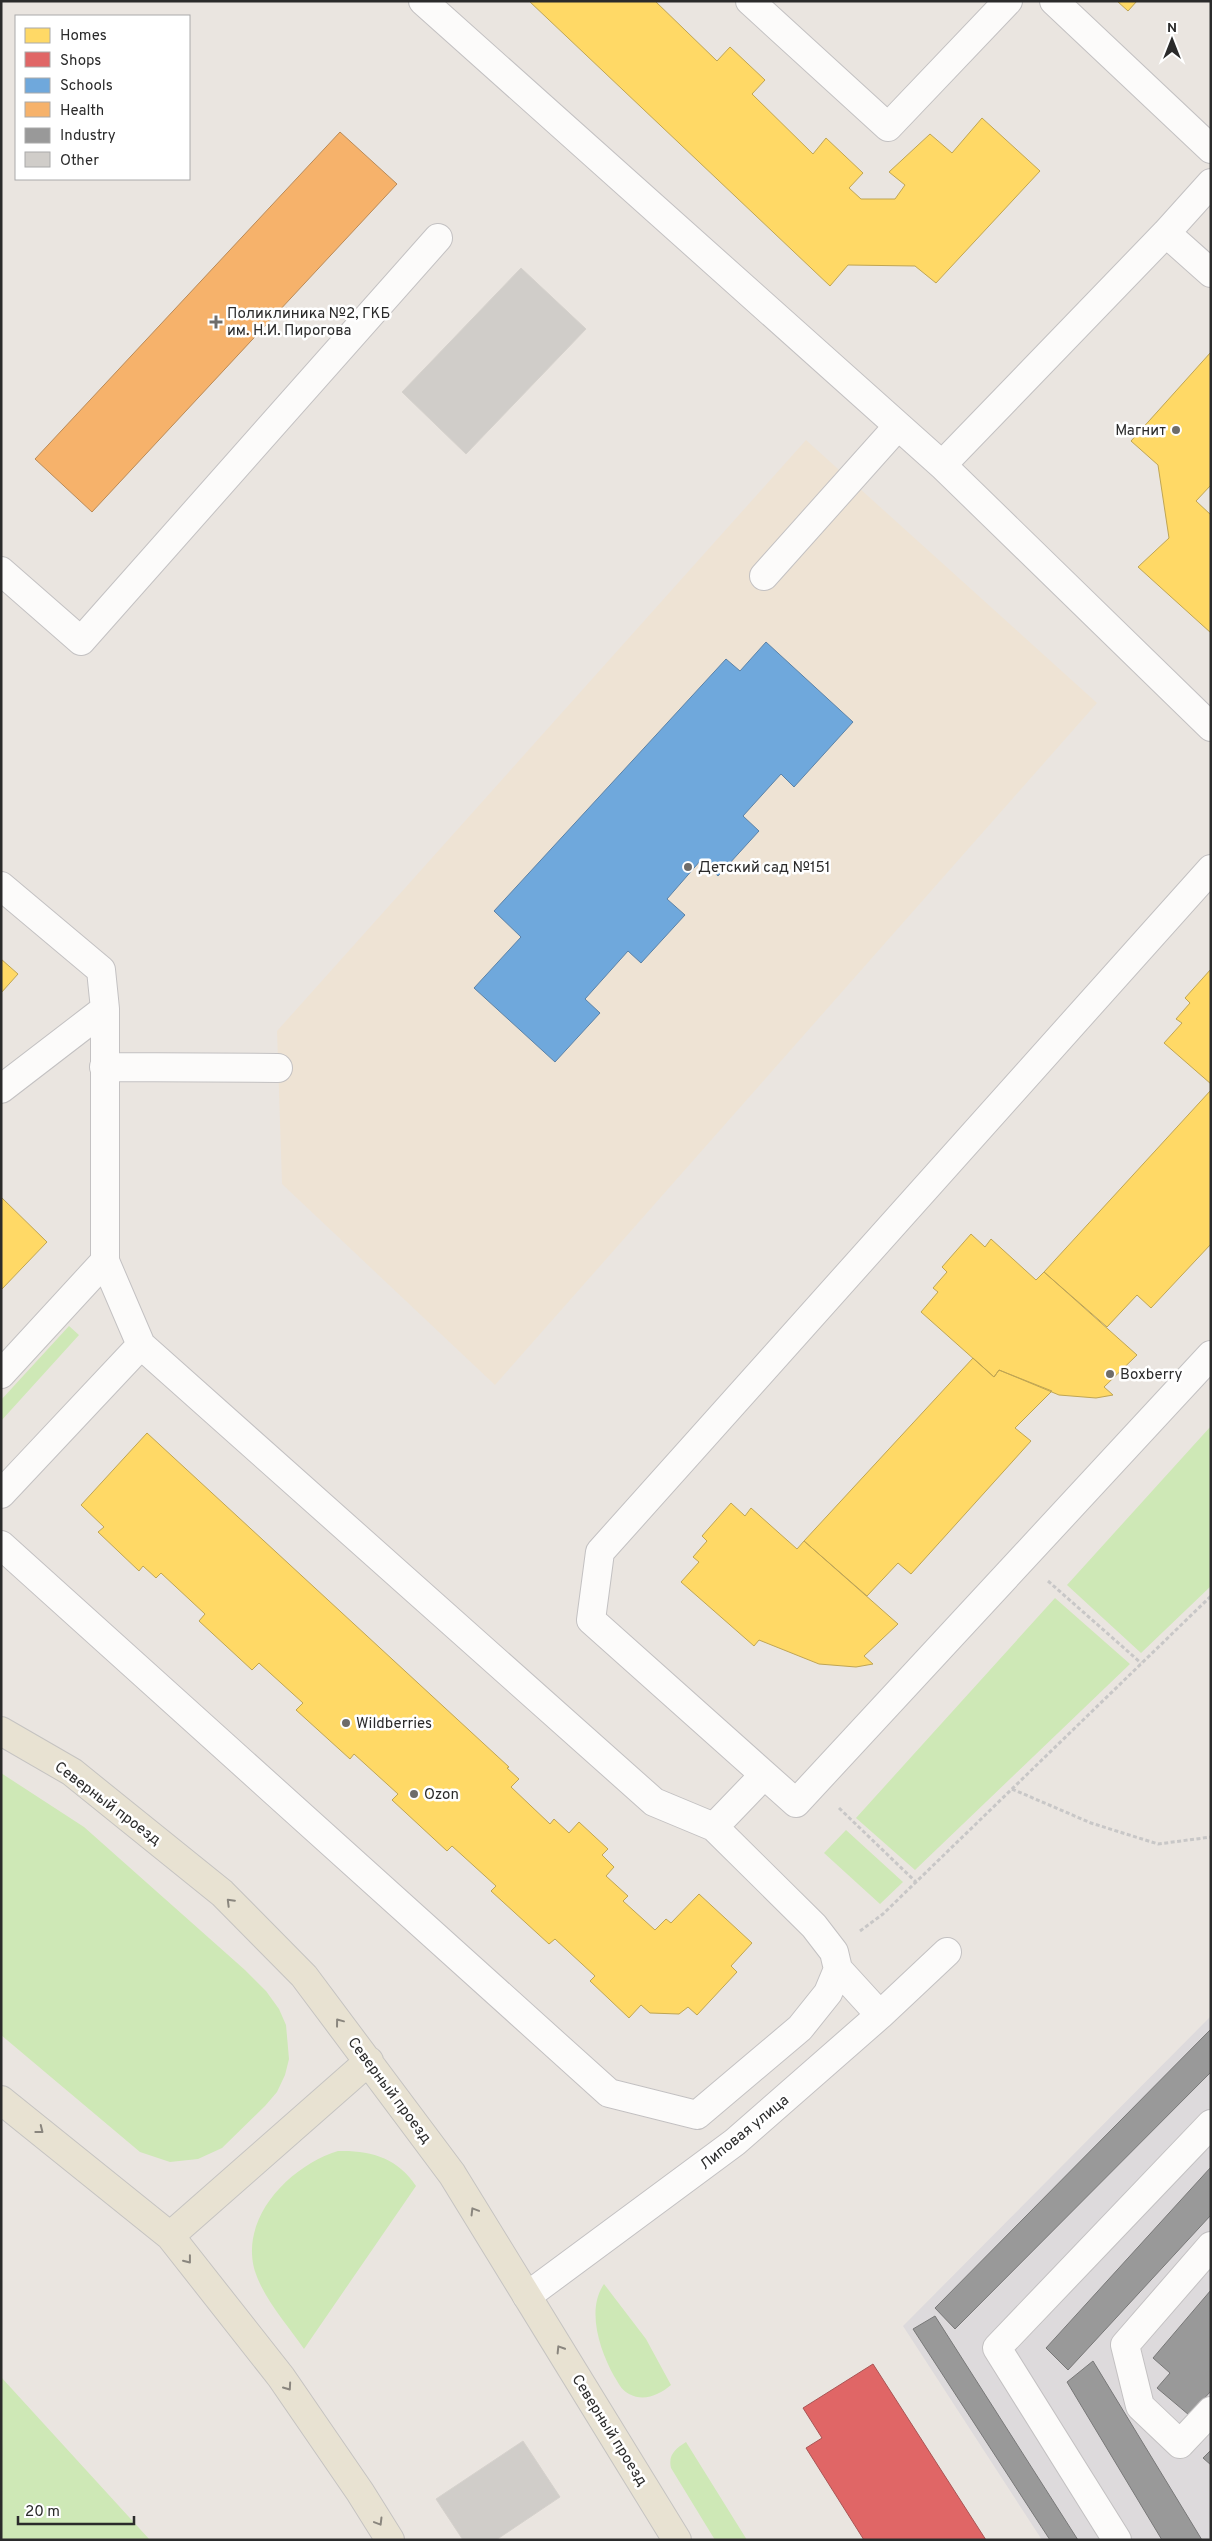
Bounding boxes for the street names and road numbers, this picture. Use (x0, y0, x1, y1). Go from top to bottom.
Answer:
street label: Северный проезд (50, 1758, 164, 1850)
street label: Северный проезд (343, 2034, 435, 2148)
street label: Липовая улица (696, 2091, 793, 2175)
street label: Северный проезд (567, 2371, 651, 2490)

